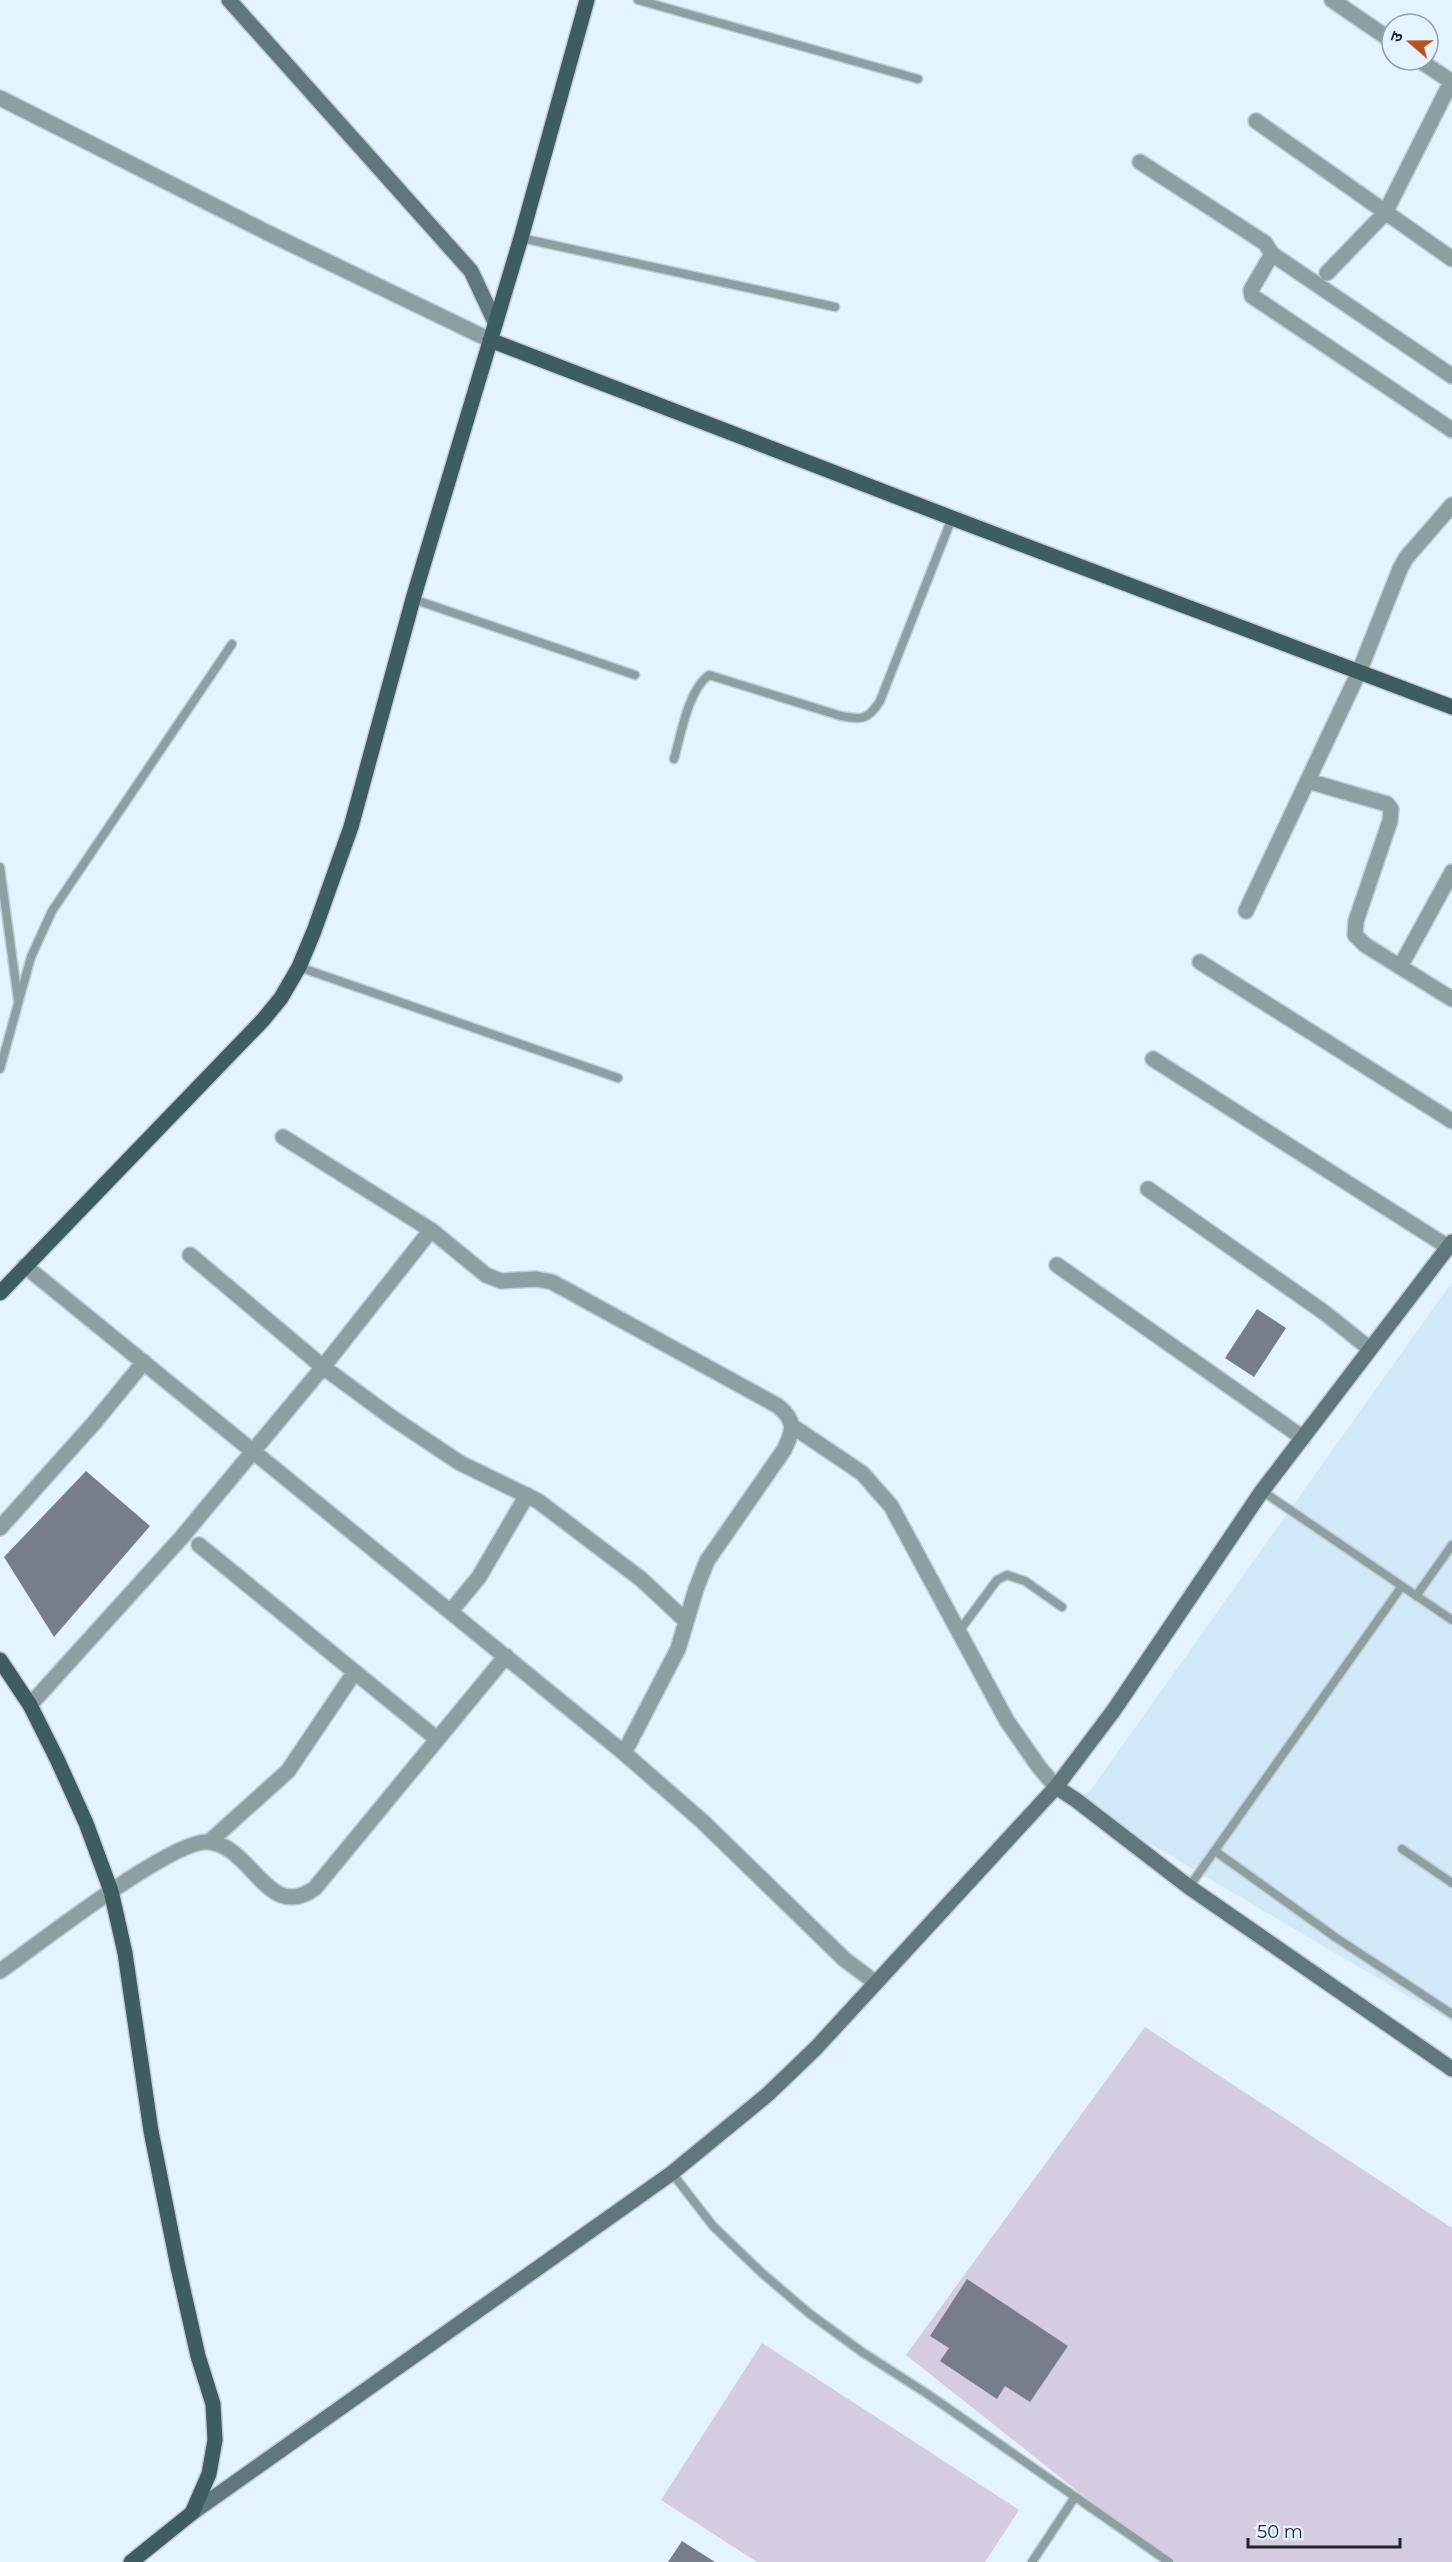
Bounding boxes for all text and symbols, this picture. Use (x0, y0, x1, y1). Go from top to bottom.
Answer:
north arrow (1380, 12, 1440, 72)
text: उ (1386, 29, 1407, 45)
scale bar (1248, 2511, 1400, 2549)
text: 50 m (1257, 2521, 1303, 2543)

